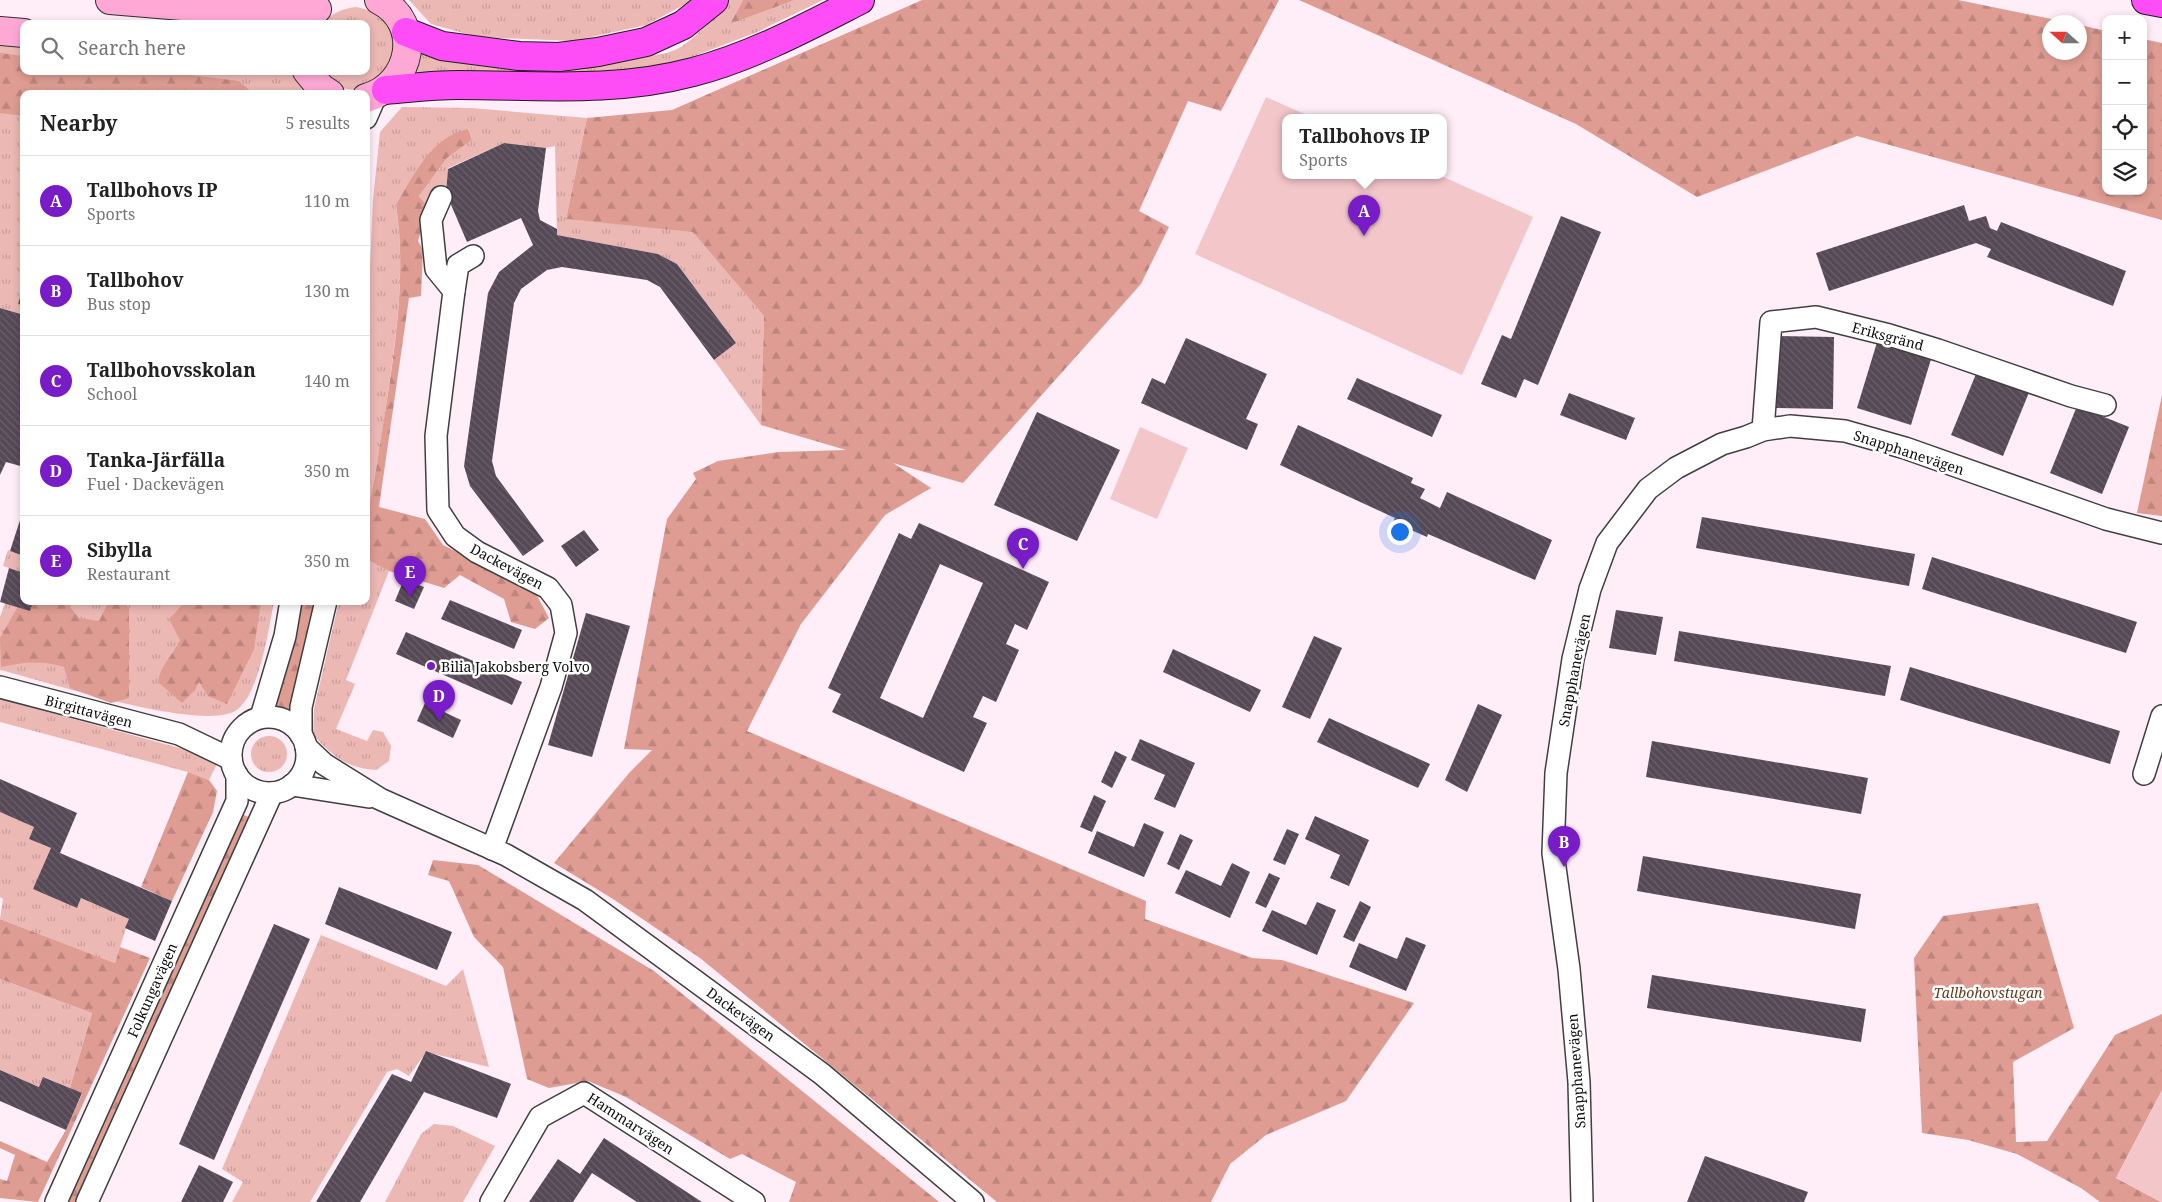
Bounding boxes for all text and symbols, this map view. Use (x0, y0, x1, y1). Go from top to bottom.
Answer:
north arrow (2042, 15, 2087, 60)
map controls (2102, 15, 2147, 195)
button: + (2102, 15, 2147, 60)
search box (20, 20, 370, 75)
icon: search (38, 34, 66, 62)
text: Search here (78, 35, 186, 61)
button: − (2102, 60, 2147, 105)
button: locate (2102, 105, 2147, 150)
text: Nearby (40, 109, 118, 137)
text: 5 results (286, 112, 350, 134)
popup (1282, 114, 1447, 179)
text: Tallbohovs IP (1299, 123, 1430, 149)
text: Sports (1299, 149, 1348, 171)
button: layers (2102, 150, 2147, 195)
text: Tallbohovs IP (87, 177, 217, 203)
text: A (50, 190, 62, 212)
text: 110 m (304, 190, 350, 212)
pin: A (1348, 195, 1380, 236)
text: Sports (87, 203, 135, 225)
text: Tallbohov (87, 267, 183, 293)
text: B (51, 280, 61, 302)
text: 130 m (304, 280, 350, 302)
text: Bus stop (87, 293, 151, 315)
street label: Eriksgränd (1850, 317, 1926, 355)
text: Tallbohovsskolan (87, 357, 256, 383)
text: C (51, 370, 61, 392)
text: 140 m (304, 370, 350, 392)
text: School (87, 383, 137, 405)
street label: Snapphanevägen (1851, 425, 1967, 479)
text: Tanka-Järfälla (87, 447, 225, 473)
text: D (50, 460, 62, 482)
text: 350 m (304, 460, 350, 482)
text: Fuel · Dackevägen (87, 473, 224, 495)
your location (1387, 519, 1413, 545)
pin: C (1007, 528, 1039, 569)
text: Sibylla (87, 537, 152, 563)
street label: Dackevägen (467, 539, 547, 593)
text: E (51, 550, 61, 572)
text: 350 m (304, 550, 350, 572)
pin: E (394, 556, 426, 597)
text: Restaurant (87, 563, 170, 585)
street label: Snapphanevägen (1554, 612, 1594, 728)
place label: Bilia Jakobsberg Volvo (441, 657, 590, 676)
marker: Bilia Jakobsberg Volvo (425, 660, 437, 672)
pin: D (423, 680, 455, 721)
street label: Birgittavägen (43, 690, 135, 732)
pin: B (1548, 826, 1580, 867)
street label: Folkungavägen (123, 940, 181, 1040)
street label: Dackevägen (703, 983, 779, 1045)
park label: Tallbohovstugan (1934, 983, 2043, 1002)
street label: Snapphanevägen (1563, 1013, 1589, 1129)
street label: Hammarvägen (584, 1088, 678, 1158)

